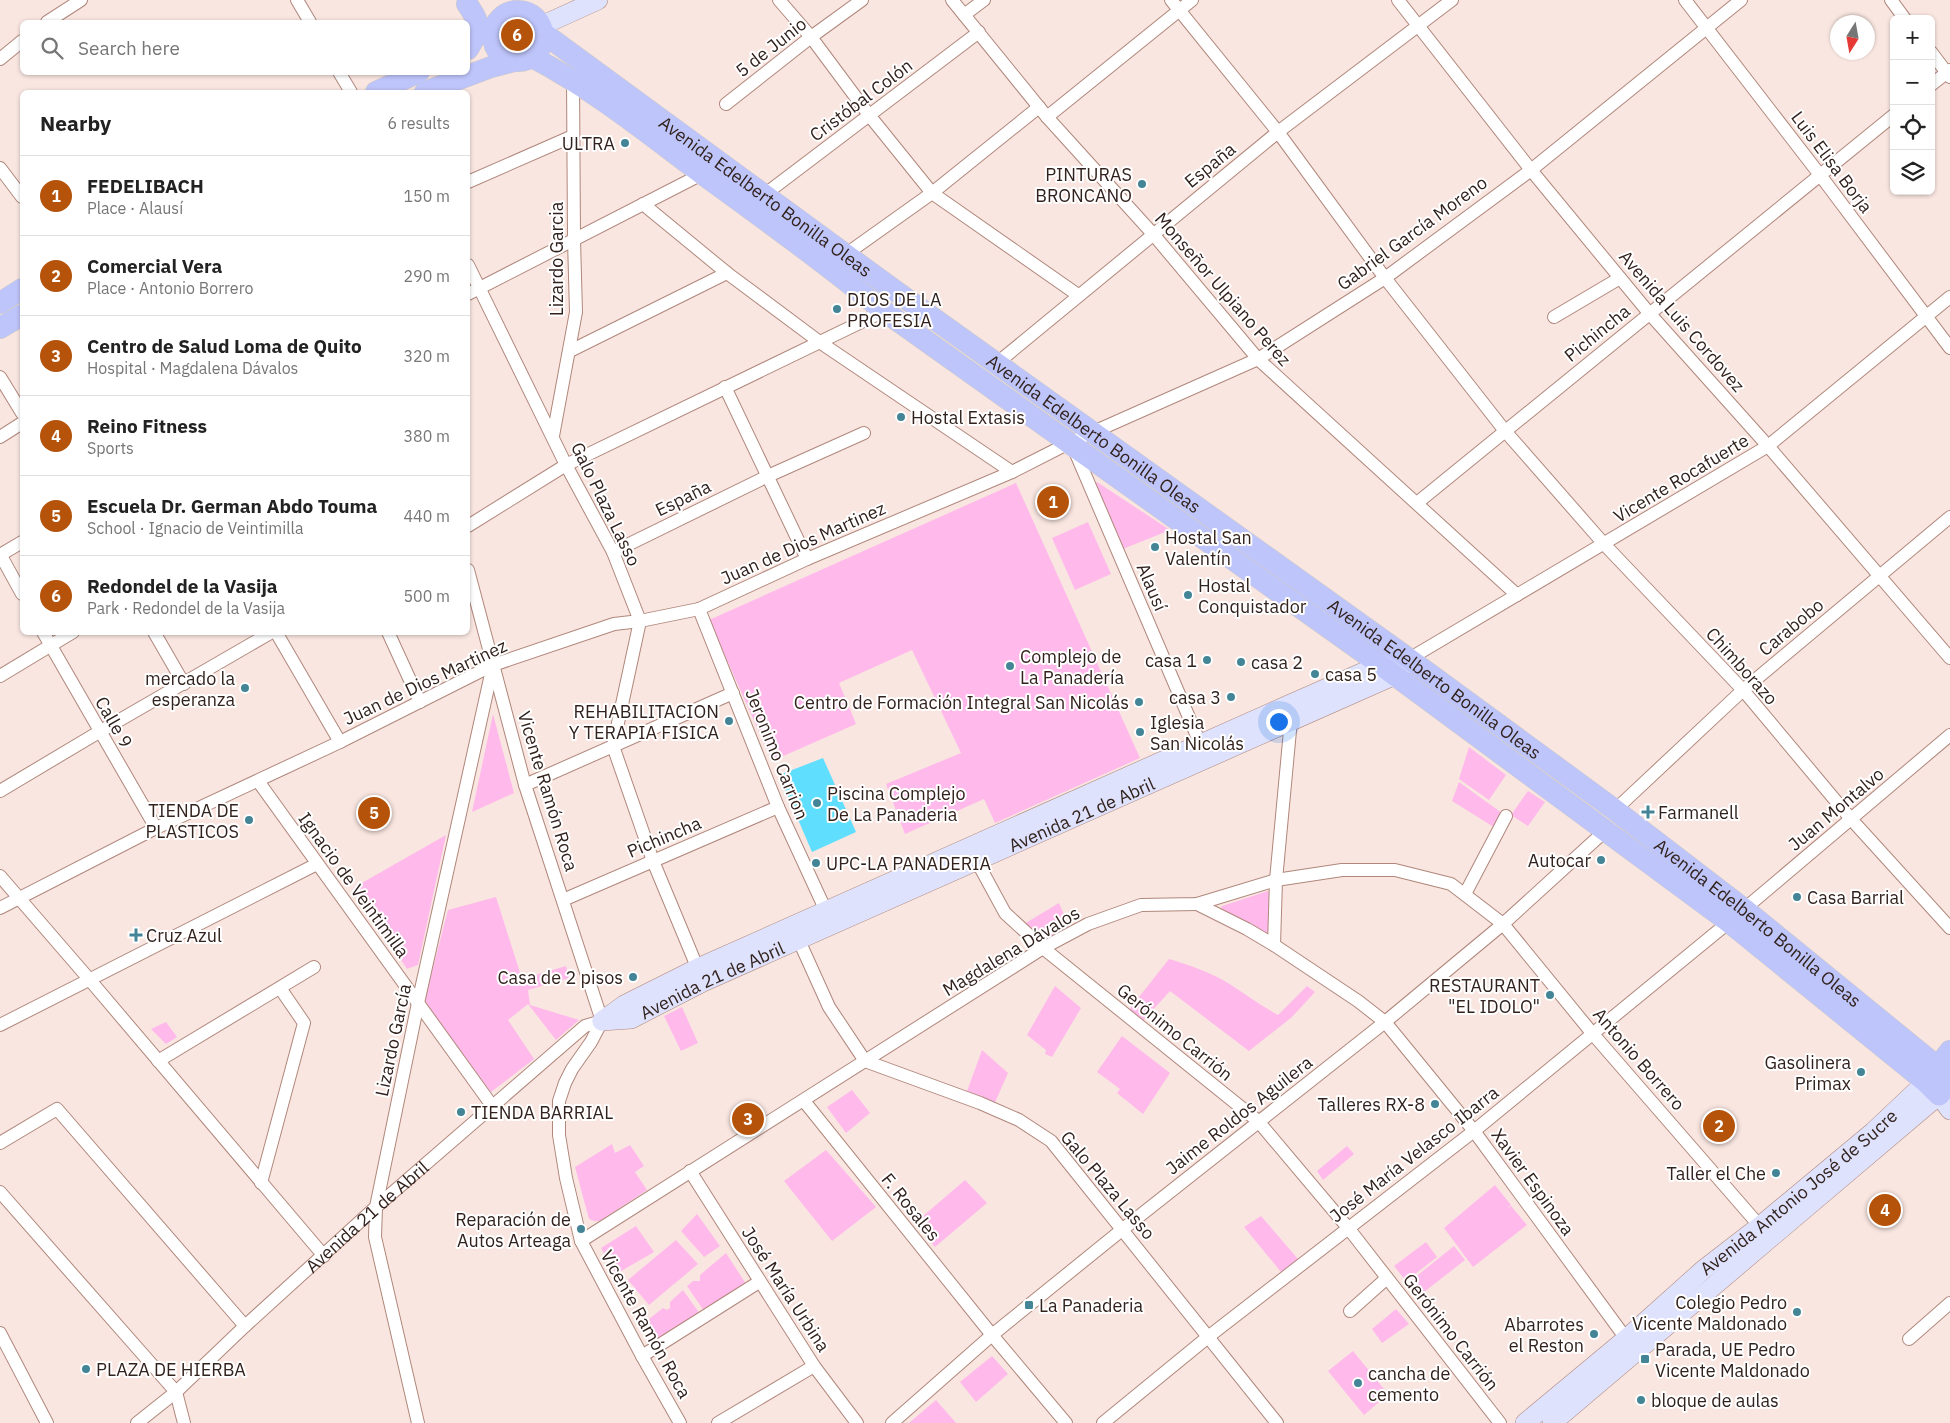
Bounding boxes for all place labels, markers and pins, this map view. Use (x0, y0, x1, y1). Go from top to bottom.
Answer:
pin: 6 (501, 16, 533, 54)
place label: ULTRA (562, 132, 615, 155)
marker: ULTRA (619, 137, 631, 149)
place label: PINTURAS BRONCANO (1035, 163, 1132, 207)
marker: PINTURAS BRONCANO (1136, 178, 1148, 190)
place label: DIOS DE LA PROFESIA (847, 288, 942, 332)
marker: DIOS DE LA PROFESIA (831, 303, 843, 315)
place label: Hostal Extasis (911, 406, 1025, 429)
marker: Hostal Extasis (895, 411, 907, 423)
pin: 1 (1037, 483, 1069, 521)
place label: Hostal San Valentín (1165, 526, 1252, 570)
marker: Hostal San Valentín (1149, 541, 1161, 553)
place label: Hostal Conquistador (1198, 574, 1307, 618)
marker: Hostal Conquistador (1182, 589, 1194, 601)
place label: Complejo de La Panadería (1020, 645, 1124, 689)
place label: casa 1 (1145, 649, 1197, 672)
place label: casa 2 (1251, 651, 1303, 674)
marker: casa 1 (1201, 654, 1213, 666)
marker: casa 2 (1235, 656, 1247, 668)
marker: Complejo de La Panadería (1004, 660, 1016, 672)
place label: casa 5 (1325, 663, 1377, 686)
place label: mercado la esperanza (145, 667, 235, 711)
marker: casa 5 (1309, 668, 1321, 680)
marker: mercado la esperanza (239, 682, 251, 694)
place label: casa 3 (1169, 686, 1221, 709)
place label: Centro de Formación Integral San Nicolás (794, 691, 1129, 714)
marker: casa 3 (1225, 691, 1237, 703)
marker: Centro de Formación Integral San Nicolás (1133, 696, 1145, 708)
place label: REHABILITACION Y TERAPIA FISICA (569, 700, 719, 744)
place label: Iglesia San Nicolás (1150, 711, 1244, 755)
marker: REHABILITACION Y TERAPIA FISICA (723, 715, 735, 727)
marker: Iglesia San Nicolás (1134, 726, 1146, 738)
place label: Piscina Complejo De La Panaderia (827, 782, 966, 826)
pin: 5 (358, 794, 390, 832)
marker: Piscina Complejo De La Panaderia (811, 797, 823, 809)
place label: TIENDA DE PLASTICOS (145, 799, 239, 843)
place label: Farmanell (1658, 801, 1739, 824)
marker: Farmanell (1642, 806, 1654, 818)
marker: TIENDA DE PLASTICOS (243, 814, 255, 826)
place label: Autocar (1528, 849, 1591, 872)
place label: UPC-LA PANADERIA (826, 852, 991, 875)
marker: Autocar (1595, 854, 1607, 866)
marker: UPC-LA PANADERIA (810, 857, 822, 869)
place label: Casa Barrial (1807, 886, 1904, 909)
marker: Casa Barrial (1791, 891, 1803, 903)
place label: Cruz Azul (146, 924, 222, 947)
marker: Cruz Azul (130, 929, 142, 941)
place label: Casa de 2 pisos (497, 966, 623, 989)
marker: Casa de 2 pisos (627, 971, 639, 983)
place label: RESTAURANT "EL IDOLO" (1429, 974, 1540, 1018)
marker: RESTAURANT "EL IDOLO" (1544, 989, 1556, 1001)
place label: Gasolinera Primax (1764, 1051, 1851, 1095)
marker: Gasolinera Primax (1855, 1066, 1867, 1078)
place label: Talleres RX-8 (1318, 1093, 1425, 1116)
marker: Talleres RX-8 (1429, 1098, 1441, 1110)
pin: 3 (732, 1100, 764, 1138)
place label: TIENDA BARRIAL (471, 1101, 613, 1124)
marker: TIENDA BARRIAL (455, 1106, 467, 1118)
pin: 2 (1703, 1107, 1735, 1145)
place label: Taller el Che (1667, 1162, 1766, 1185)
marker: Taller el Che (1770, 1167, 1782, 1179)
pin: 4 (1869, 1191, 1901, 1229)
place label: Reparación de Autos Arteaga (455, 1208, 571, 1252)
marker: Reparación de Autos Arteaga (575, 1223, 587, 1235)
place label: Colegio Pedro Vicente Maldonado (1632, 1291, 1787, 1335)
place label: La Panaderia (1039, 1294, 1143, 1317)
marker: La Panaderia (1023, 1299, 1035, 1311)
marker: Colegio Pedro Vicente Maldonado (1791, 1306, 1803, 1318)
place label: Abarrotes el Reston (1504, 1313, 1584, 1357)
marker: Abarrotes el Reston (1588, 1328, 1600, 1340)
place label: Parada, UE Pedro Vicente Maldonado (1655, 1338, 1810, 1382)
marker: Parada, UE Pedro Vicente Maldonado (1639, 1353, 1651, 1365)
place label: PLAZA DE HIERBA (96, 1358, 246, 1381)
place label: cancha de cemento (1368, 1362, 1450, 1406)
marker: PLAZA DE HIERBA (80, 1363, 92, 1375)
marker: cancha de cemento (1352, 1377, 1364, 1389)
place label: bloque de aulas (1651, 1389, 1779, 1412)
marker: bloque de aulas (1635, 1394, 1647, 1406)

